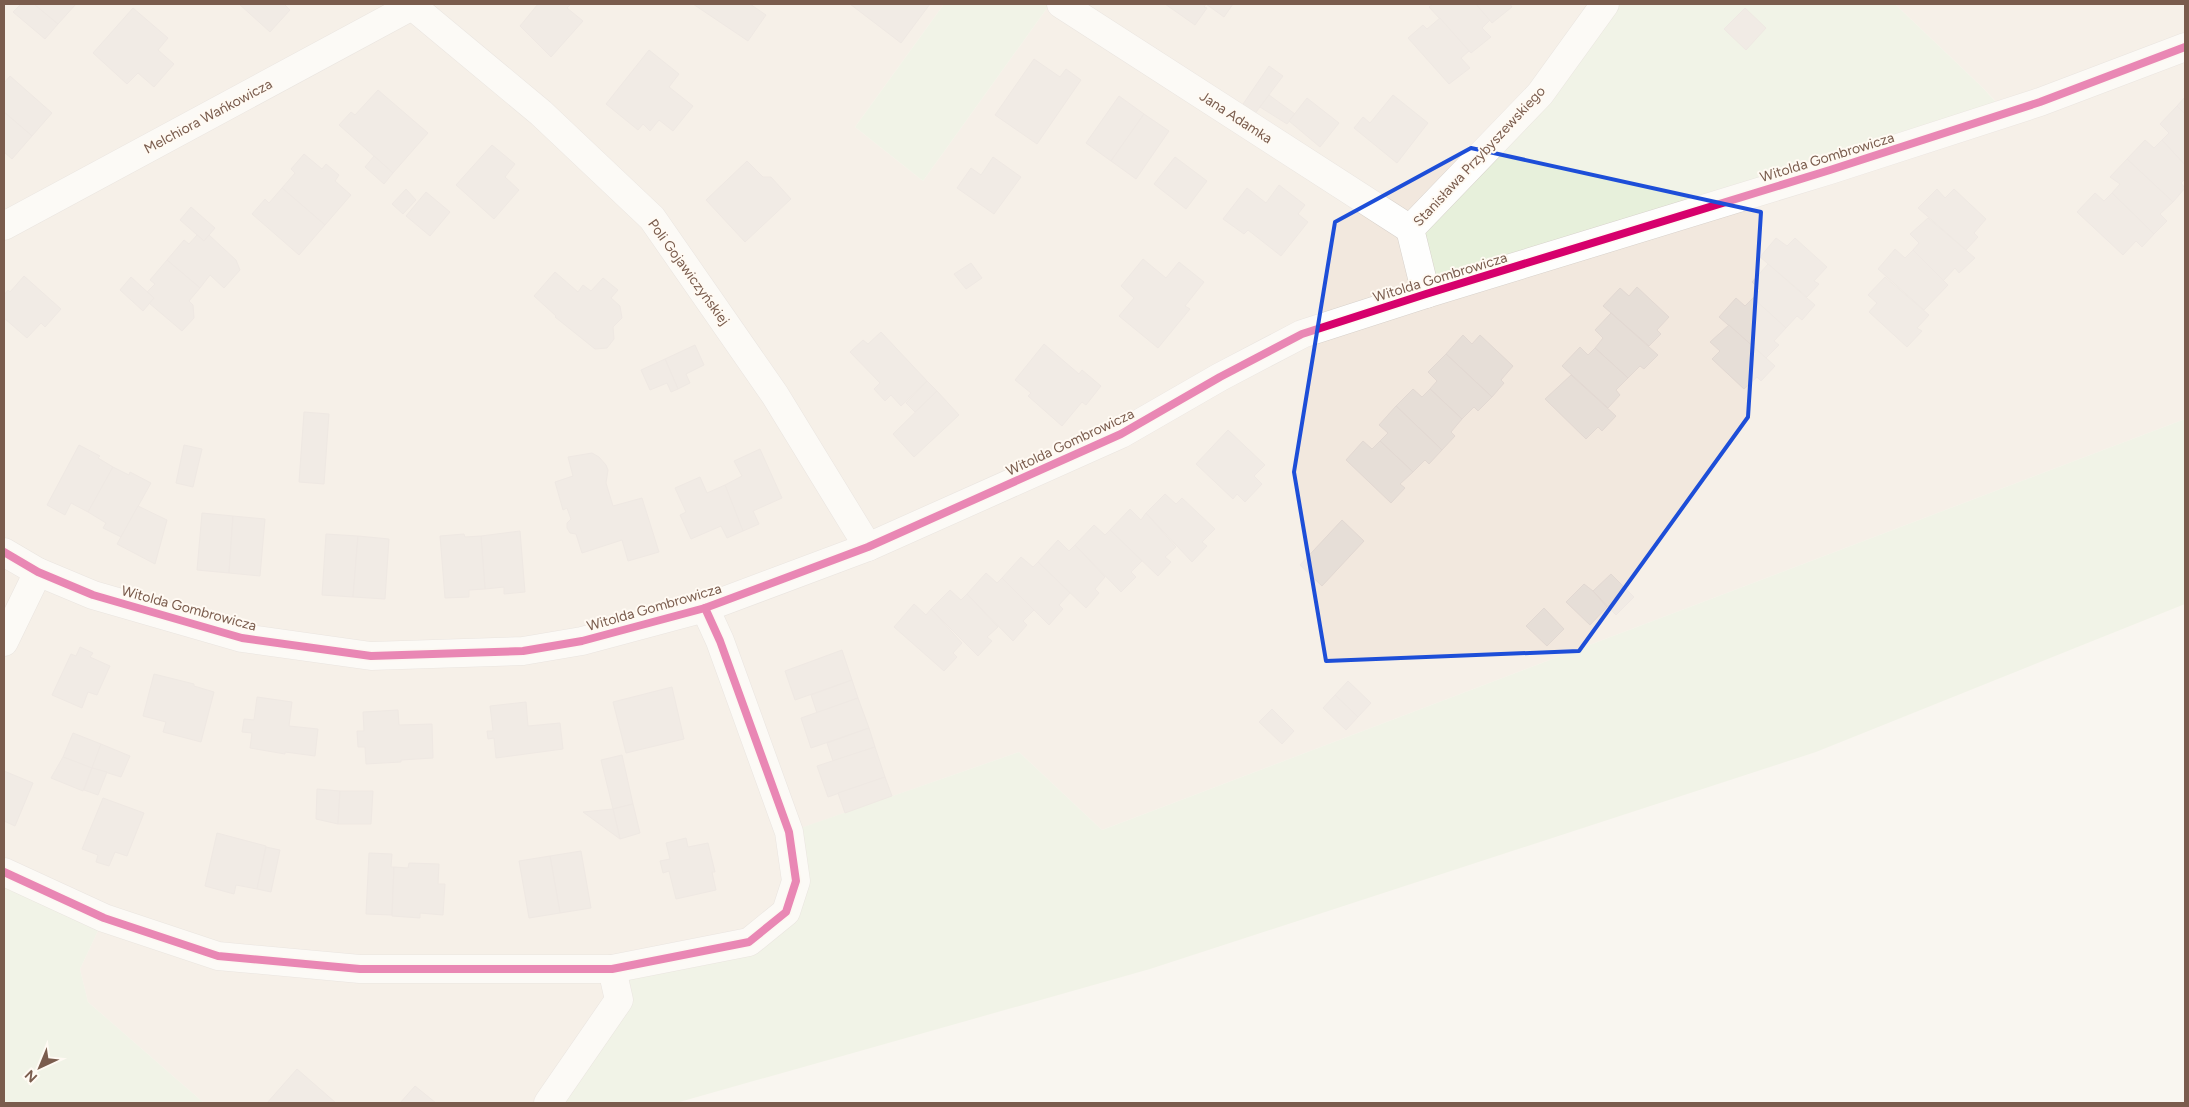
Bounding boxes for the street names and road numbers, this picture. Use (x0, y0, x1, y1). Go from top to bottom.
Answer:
street label: Melchiora Wańkowicza (141, 75, 275, 157)
street label: Stanisława Przybyszewskiego (1410, 83, 1549, 230)
street label: Jana Adamka (1196, 88, 1275, 147)
street label: Witolda Gombrowicza (1758, 129, 1896, 186)
street label: Poli Gojawiczyńskiej (644, 216, 733, 329)
street label: Witolda Gombrowicza (1371, 249, 1509, 306)
street label: Witolda Gombrowicza (1003, 405, 1137, 480)
street label: Witolda Gombrowicza (585, 580, 723, 635)
street label: Witolda Gombrowicza (119, 582, 258, 635)

